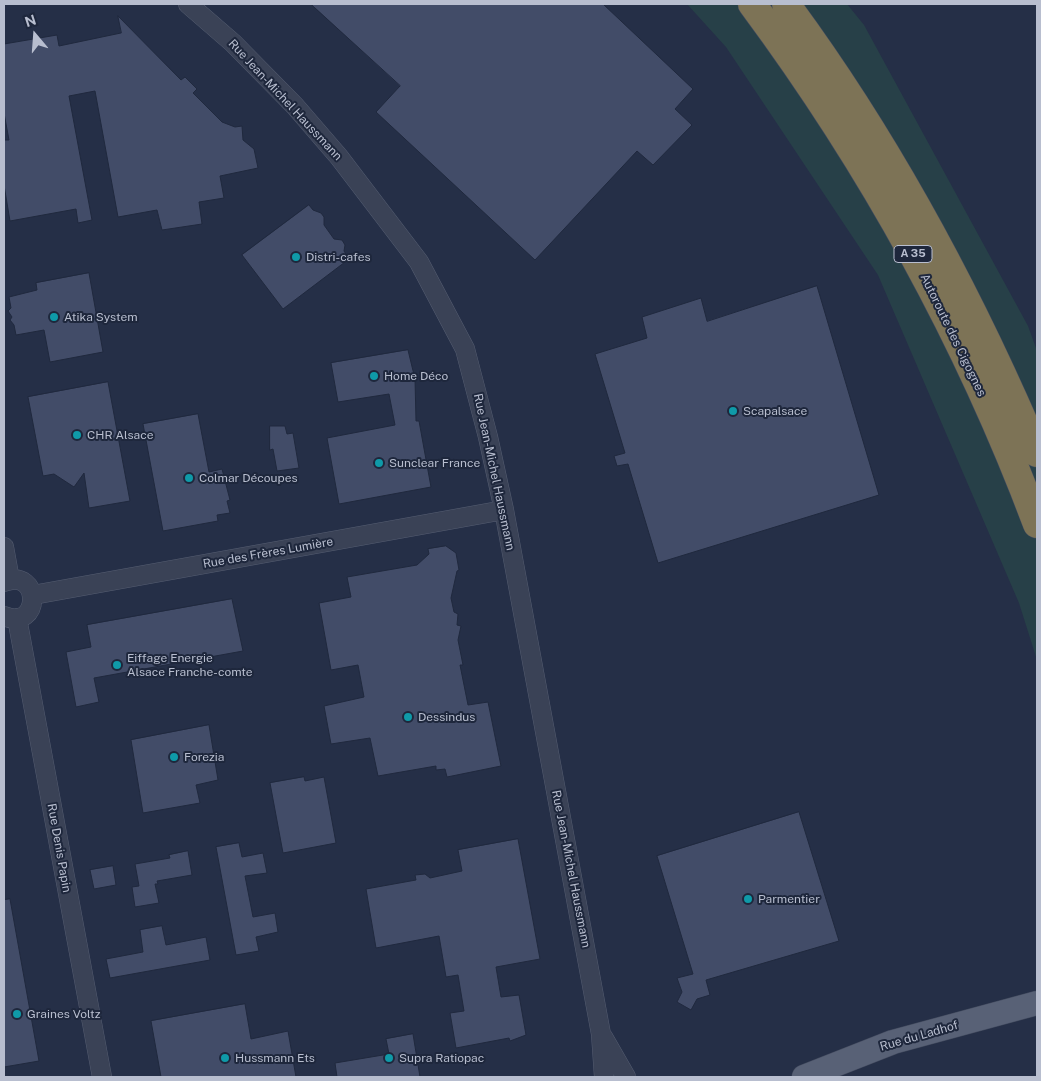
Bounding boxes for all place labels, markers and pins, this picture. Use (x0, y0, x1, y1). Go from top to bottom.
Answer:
place label: Distri-cafes (306, 250, 371, 264)
marker: Distri-cafes (290, 251, 302, 263)
place label: Atika System (64, 310, 138, 324)
marker: Atika System (48, 311, 60, 323)
place label: Home Déco (384, 369, 448, 383)
marker: Home Déco (368, 370, 380, 382)
place label: Scapalsace (743, 404, 807, 418)
marker: Scapalsace (727, 405, 739, 417)
place label: CHR Alsace (87, 428, 153, 442)
marker: CHR Alsace (71, 429, 83, 441)
place label: Sunclear France (389, 456, 480, 470)
marker: Sunclear France (373, 457, 385, 469)
place label: Colmar Découpes (199, 471, 298, 485)
marker: Colmar Découpes (183, 472, 195, 484)
place label: Eiffage Energie Alsace Franche-comte (127, 651, 253, 679)
marker: Eiffage Energie Alsace Franche-comte (111, 659, 123, 671)
place label: Dessindus (418, 710, 475, 724)
marker: Dessindus (402, 711, 414, 723)
place label: Forezia (184, 750, 224, 764)
marker: Forezia (168, 751, 180, 763)
place label: Parmentier (758, 892, 820, 906)
marker: Parmentier (742, 893, 754, 905)
place label: Graines Voltz (27, 1007, 101, 1021)
marker: Graines Voltz (11, 1008, 23, 1020)
place label: Hussmann Ets (235, 1051, 315, 1065)
place label: Supra Ratiopac (399, 1051, 484, 1065)
marker: Hussmann Ets (219, 1052, 231, 1064)
marker: Supra Ratiopac (383, 1052, 395, 1064)

